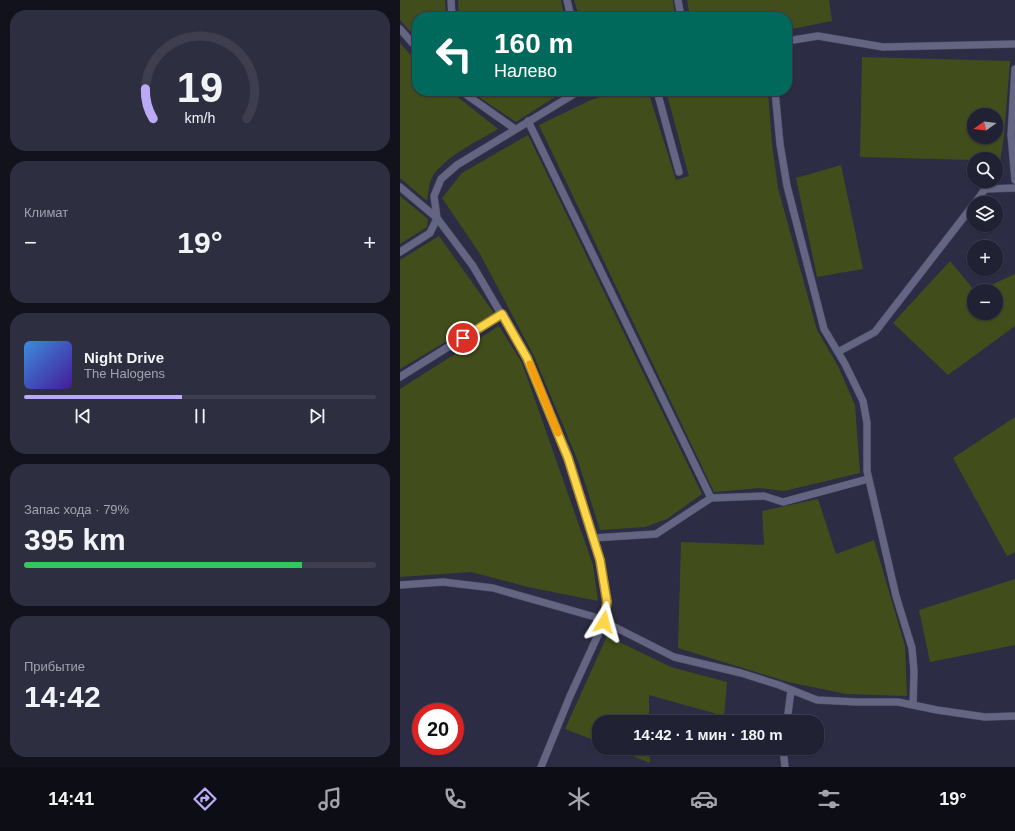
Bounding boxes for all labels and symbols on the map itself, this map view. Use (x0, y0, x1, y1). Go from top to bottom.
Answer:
north arrow (967, 108, 1003, 144)
pin (446, 321, 480, 355)
position arrow (583, 601, 625, 643)
speed limit sign: 20 (412, 703, 464, 755)

